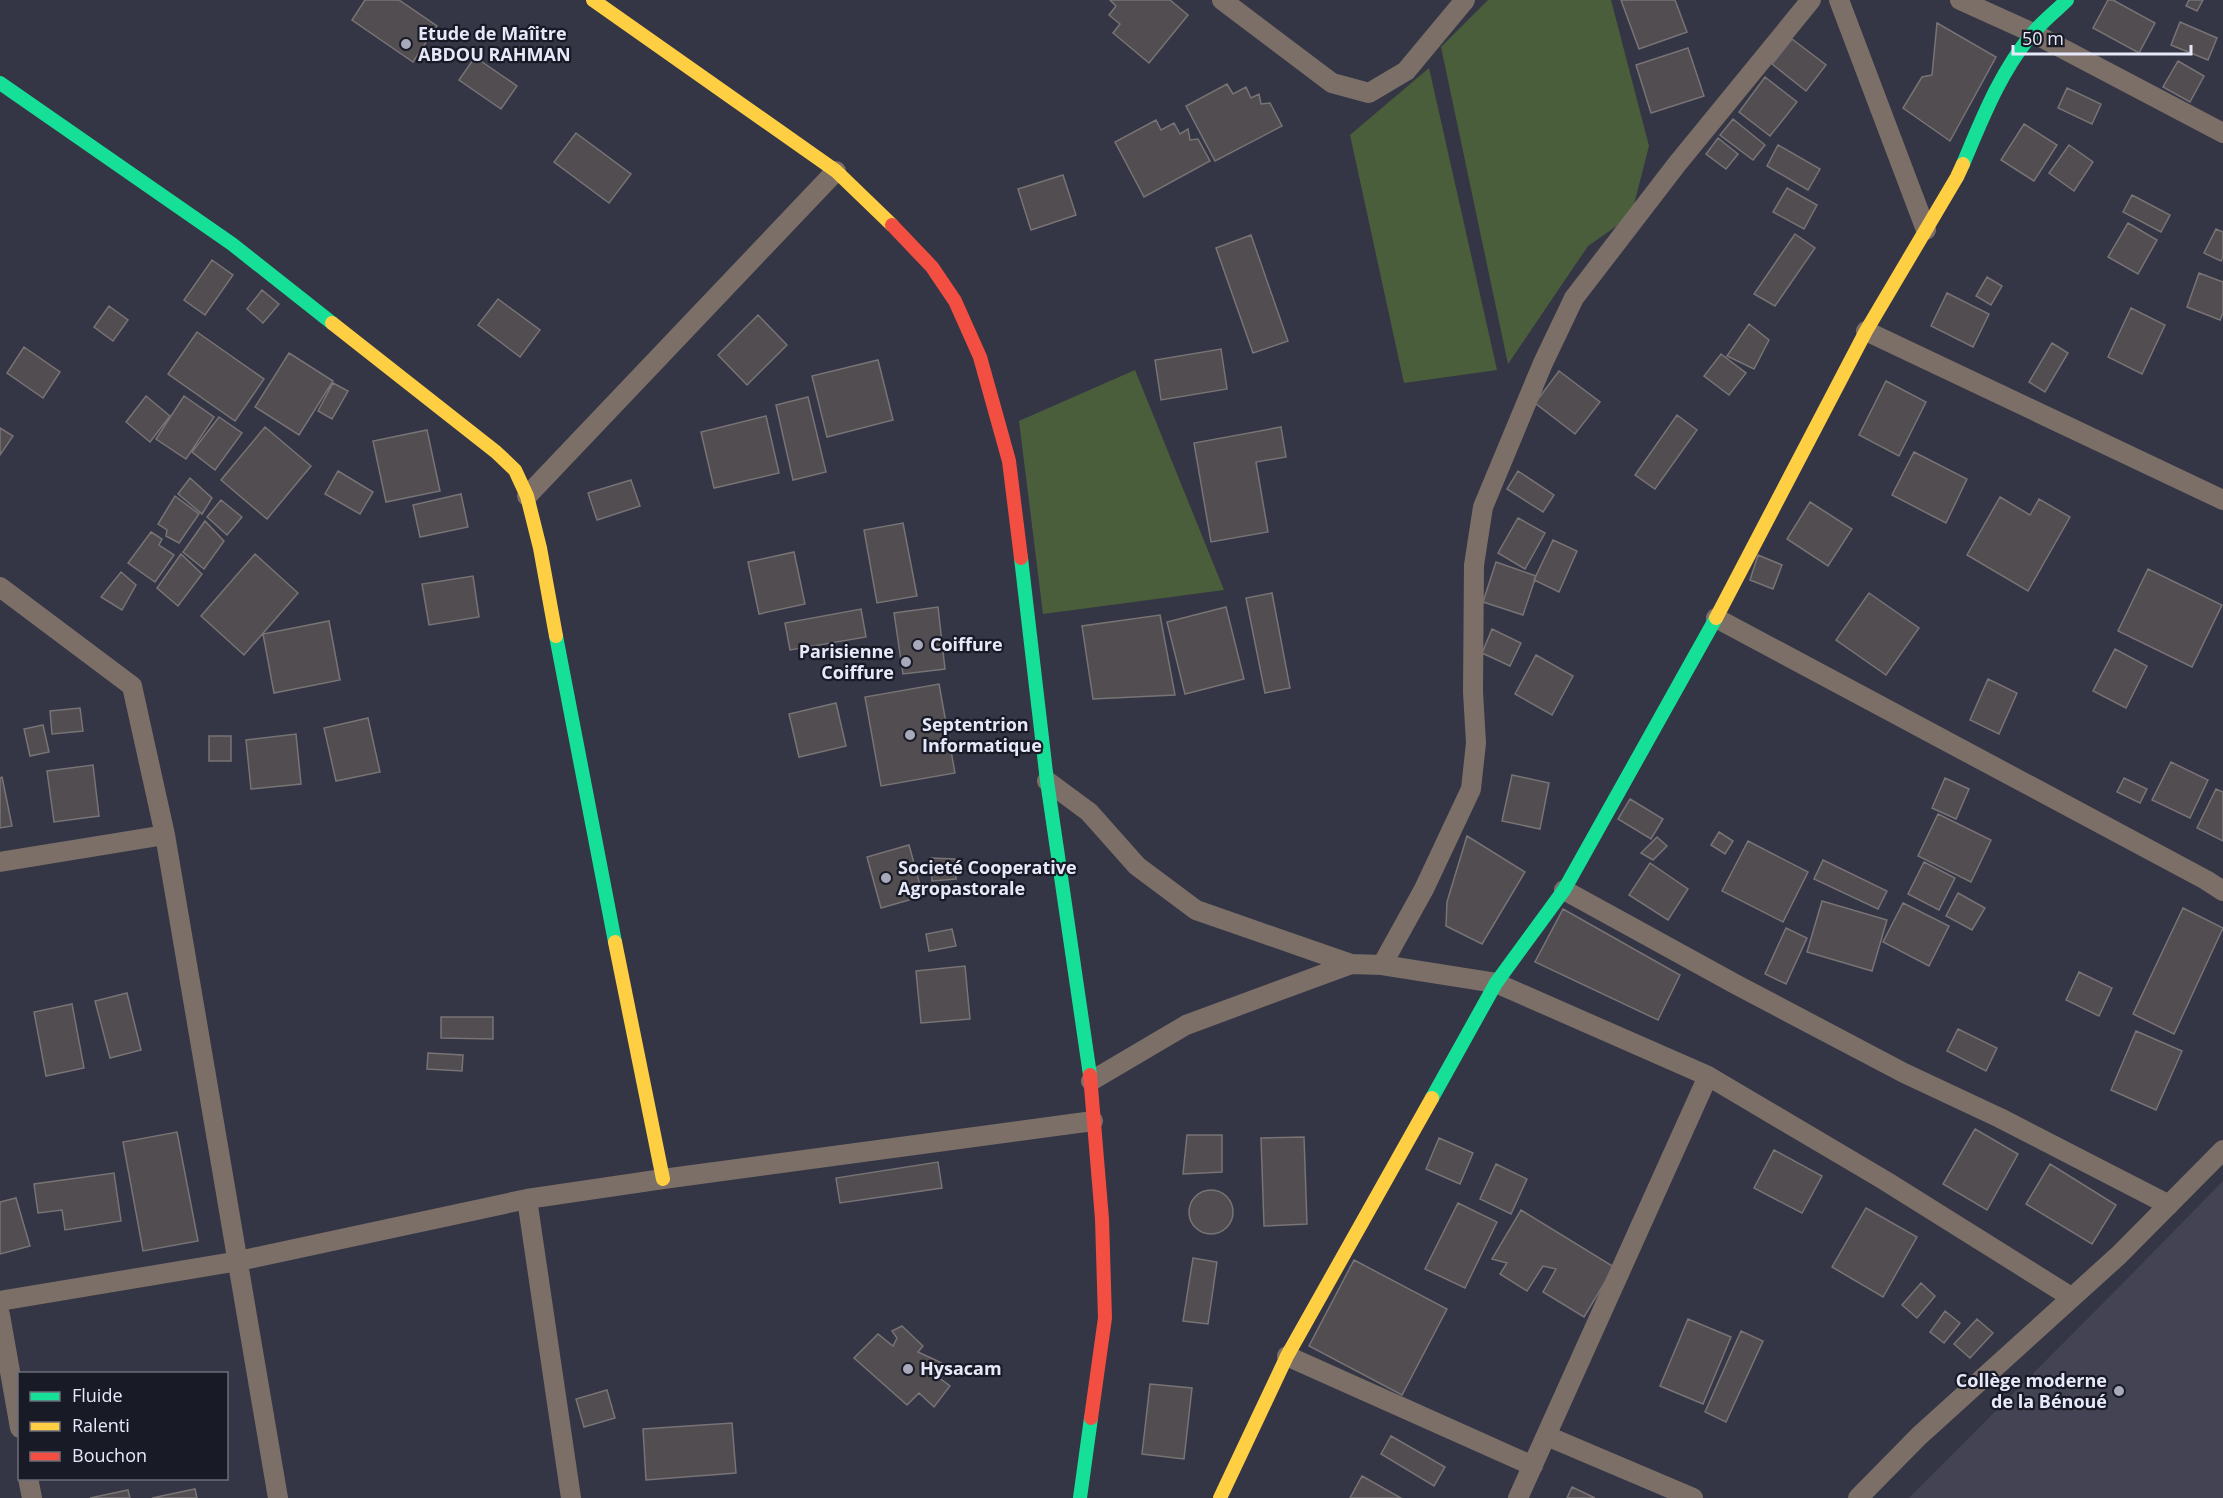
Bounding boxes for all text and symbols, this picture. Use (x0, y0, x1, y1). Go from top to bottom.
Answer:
scale bar (2013, 18, 2192, 56)
place label: Etude de Maîitre ABDOU RAHMAN (418, 21, 571, 66)
text: 50 m (2022, 26, 2064, 50)
marker: Etude de Maîitre ABDOU RAHMAN (399, 37, 413, 51)
place label: Coiffure (930, 632, 1003, 656)
marker: Coiffure (911, 638, 925, 652)
place label: Parisienne Coiffure (799, 639, 894, 684)
marker: Parisienne Coiffure (899, 655, 913, 669)
place label: Septentrion Informatique (922, 712, 1042, 757)
marker: Septentrion Informatique (903, 728, 917, 742)
place label: Societé Cooperative Agropastorale (898, 855, 1077, 900)
marker: Societé Cooperative Agropastorale (879, 871, 893, 885)
place label: Hysacam (920, 1356, 1002, 1380)
marker: Hysacam (901, 1362, 915, 1376)
place label: Collège moderne de la Bénoué (1956, 1368, 2107, 1413)
legend (18, 1372, 228, 1480)
text: Fluide (72, 1383, 123, 1407)
marker: Collège moderne de la Bénoué (2112, 1384, 2126, 1398)
text: Ralenti (72, 1413, 130, 1437)
text: Bouchon (72, 1443, 147, 1467)

